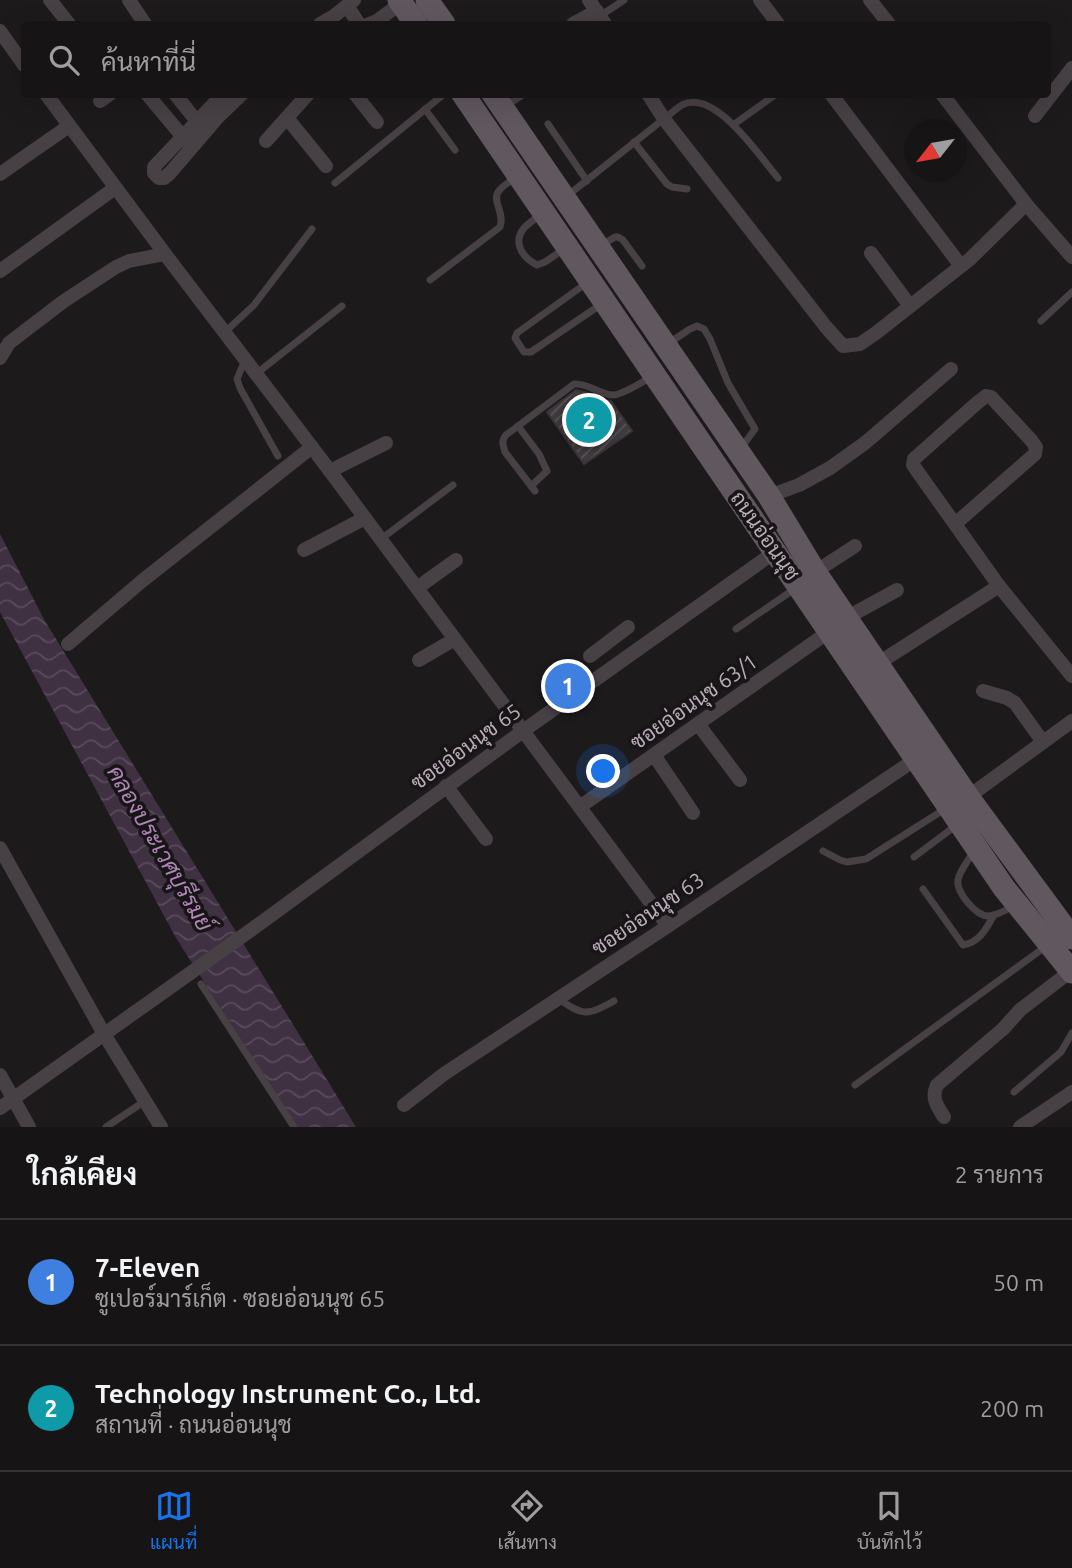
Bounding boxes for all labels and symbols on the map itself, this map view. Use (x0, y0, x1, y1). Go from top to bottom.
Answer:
north arrow (904, 119, 967, 182)
pin: 2 (566, 394, 612, 446)
street label: ถนนอ่อนนุช (724, 486, 805, 586)
street label: ซอยอ่อนนุช 63/1 (625, 648, 763, 756)
pin: 1 (545, 660, 591, 712)
street label: ซอยอ่อนนุช 65 (406, 698, 527, 797)
your location (586, 754, 620, 788)
water label: คลองประเวศบุรีรมย์ (99, 759, 222, 939)
street label: ซอยอ่อนนุช 63 (587, 867, 710, 962)

